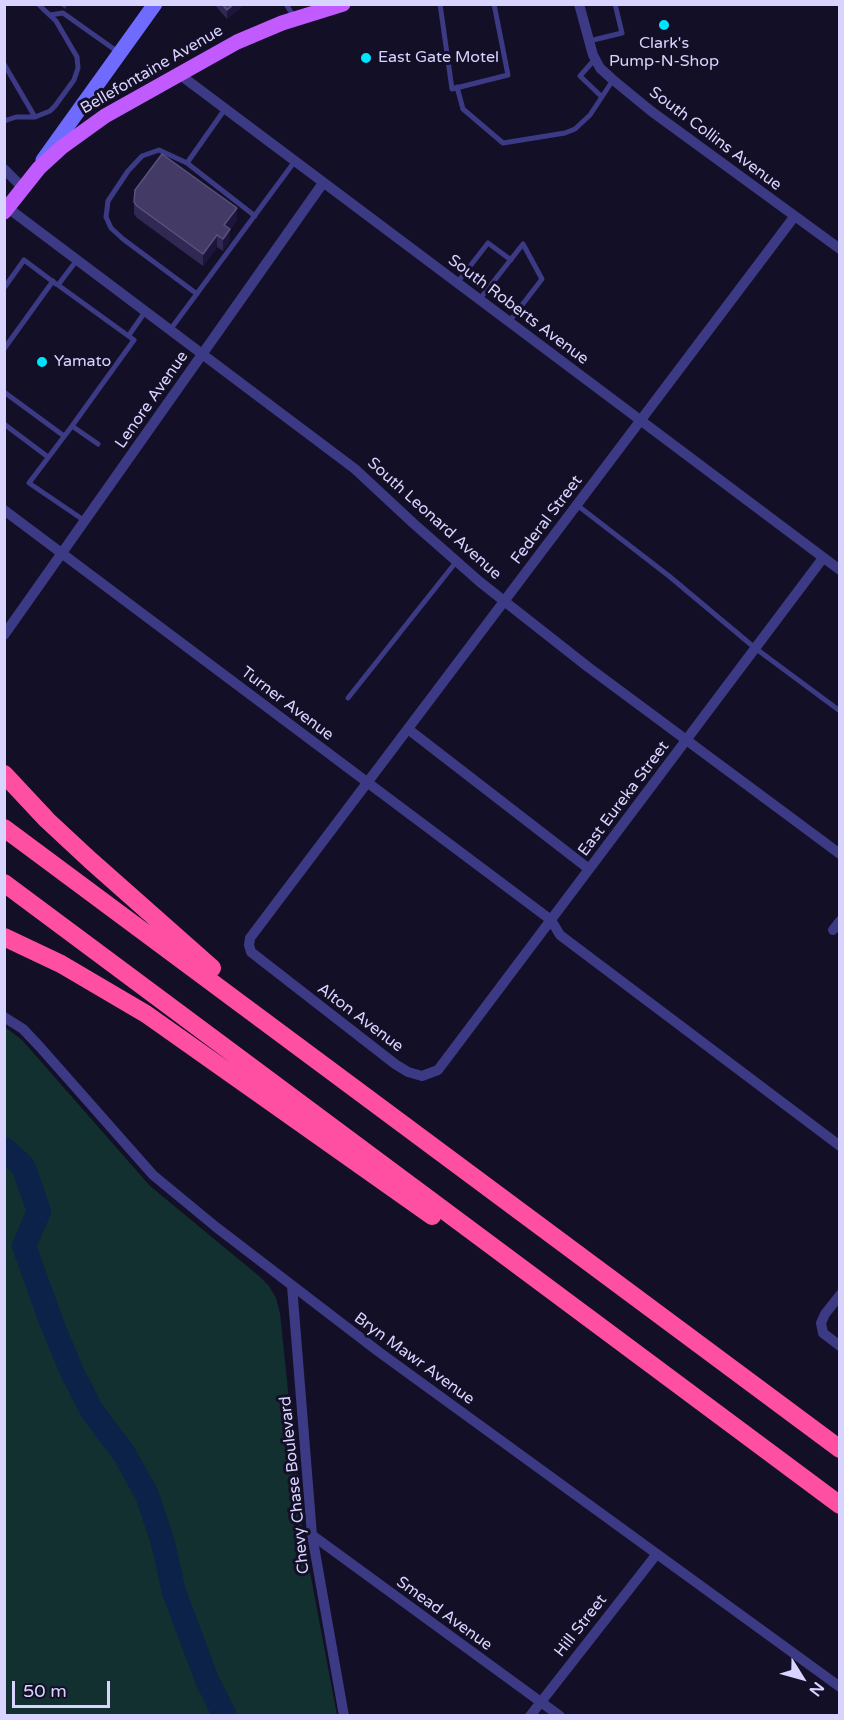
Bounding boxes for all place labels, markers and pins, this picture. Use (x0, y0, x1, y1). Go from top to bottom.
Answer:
marker: Clark's Pump-N-Shop (657, 18, 671, 32)
place label: Clark's Pump-N-Shop (609, 34, 719, 72)
place label: East Gate Motel (378, 48, 499, 68)
marker: East Gate Motel (359, 51, 373, 65)
place label: Yamato (54, 352, 111, 372)
marker: Yamato (35, 355, 49, 369)

